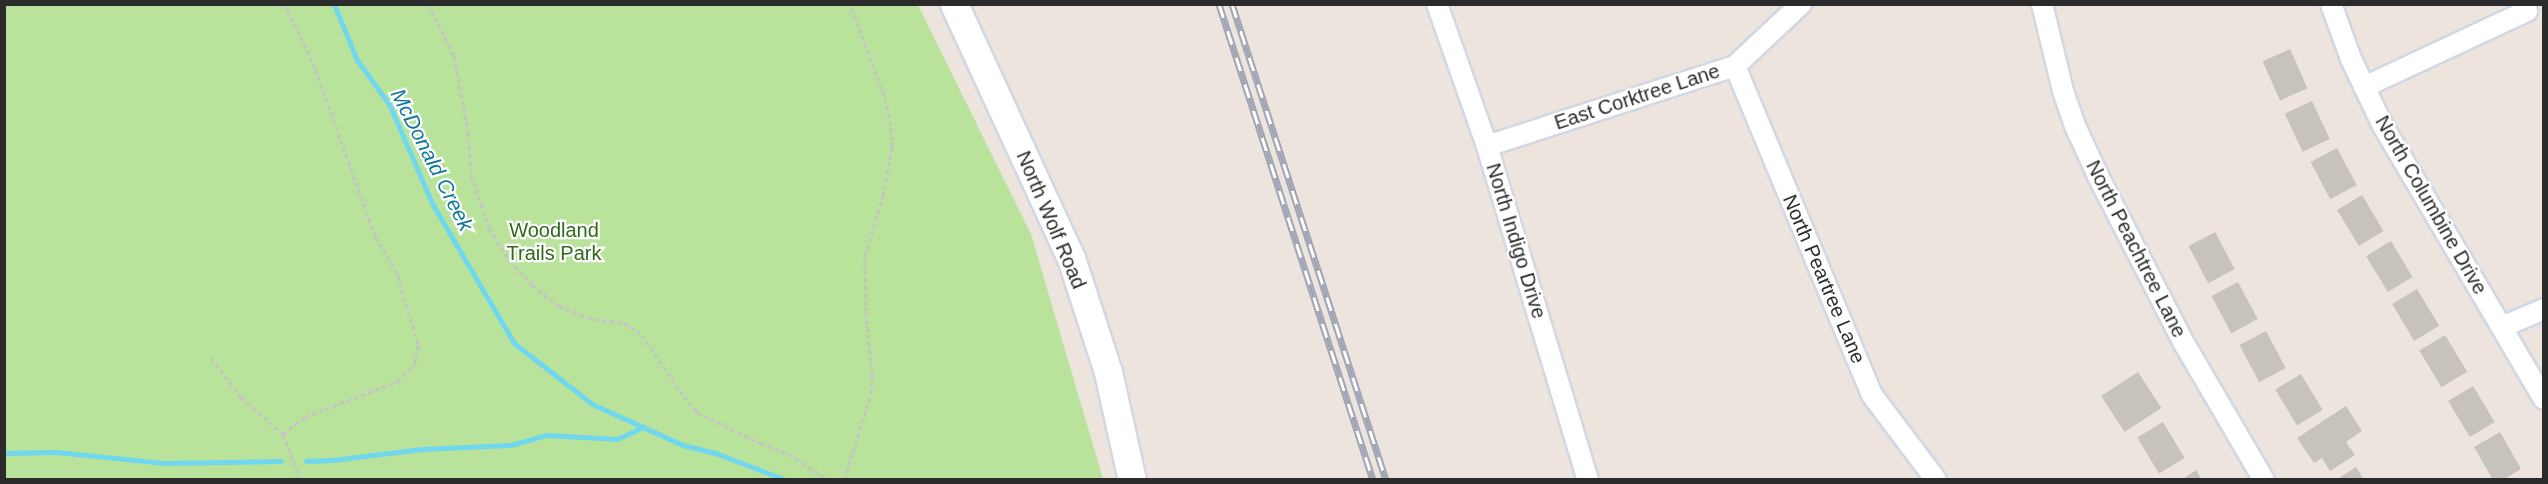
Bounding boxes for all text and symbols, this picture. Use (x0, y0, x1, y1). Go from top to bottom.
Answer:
street label: East Corktree Lane (1551, 59, 1723, 135)
water label: McDonald Creek (385, 85, 479, 235)
street label: North Columbine Drive (2370, 111, 2492, 299)
street label: North Wolf Road (1011, 147, 1091, 293)
street label: North Peachtree Lane (2081, 156, 2191, 342)
street label: North Indigo Drive (1481, 160, 1551, 322)
street label: North Peartree Lane (1778, 191, 1870, 367)
park label: Woodland Trails Park (507, 219, 601, 266)

